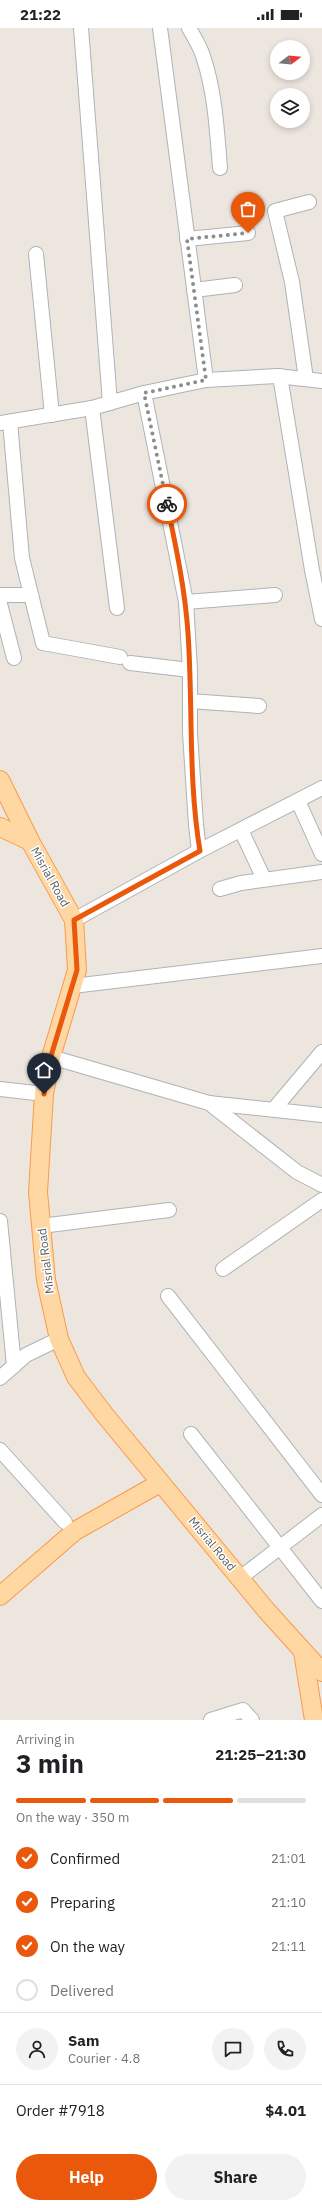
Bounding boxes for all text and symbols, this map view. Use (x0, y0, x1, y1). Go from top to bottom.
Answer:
text: 21:22 (20, 5, 61, 24)
north arrow (270, 40, 310, 80)
map controls (270, 40, 310, 128)
button: layers (270, 88, 310, 128)
pin (231, 192, 265, 233)
icon: bag (237, 198, 259, 220)
courier (147, 484, 187, 524)
icon: bike (156, 493, 178, 515)
street label: Misrial Road (28, 844, 73, 909)
pin (27, 1053, 61, 1094)
icon: home (33, 1059, 55, 1081)
street label: Misrial Road (34, 1227, 57, 1295)
street label: Misrial Road (185, 1514, 239, 1574)
text: Arriving in (16, 1731, 75, 1748)
text: 21:25–21:30 (215, 1745, 306, 1764)
text: 3 min (16, 1746, 84, 1780)
text: On the way · 350 m (16, 1809, 129, 1826)
icon: check (16, 1847, 38, 1869)
text: Confirmed (50, 1849, 120, 1868)
text: 21:01 (271, 1850, 306, 1867)
icon: check (16, 1891, 38, 1913)
text: Preparing (50, 1893, 115, 1912)
text: 21:10 (271, 1894, 306, 1911)
icon: check (16, 1935, 38, 1957)
text: On the way (50, 1937, 125, 1956)
text: 21:11 (271, 1938, 306, 1955)
text: Delivered (50, 1981, 114, 2000)
button: person (16, 2028, 58, 2070)
button: chat (212, 2028, 254, 2070)
button: phone (264, 2028, 306, 2070)
text: Sam (68, 2031, 99, 2050)
text: Courier · 4.8 (68, 2050, 140, 2067)
text: Order #7918 (16, 2101, 105, 2120)
text: $4.01 (265, 2101, 306, 2120)
button: Help (16, 2154, 157, 2200)
button: Share (165, 2154, 306, 2200)

